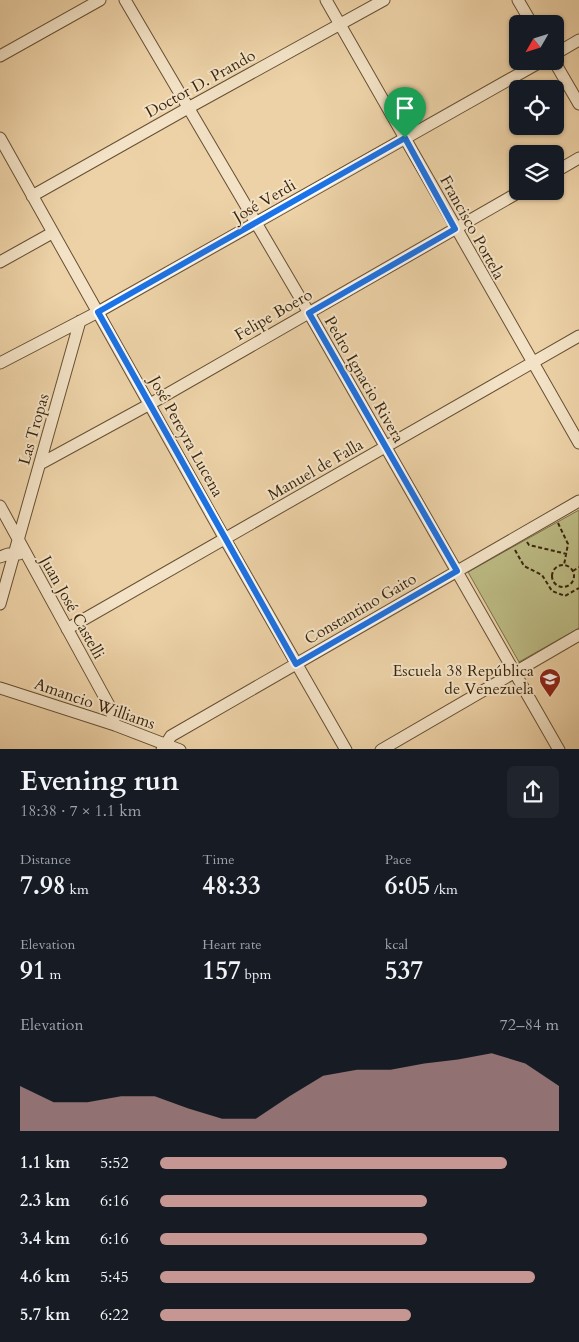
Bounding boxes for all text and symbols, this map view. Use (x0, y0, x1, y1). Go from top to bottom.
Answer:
north arrow (509, 15, 564, 70)
map controls (509, 15, 564, 200)
street label: Doctor D. Prando (142, 44, 260, 123)
button: locate (509, 80, 564, 135)
pin (384, 87, 426, 138)
icon: arrive (391, 94, 419, 122)
button: layers (509, 145, 564, 200)
street label: Francisco Portela (434, 172, 510, 283)
street label: José Verdi (227, 174, 300, 229)
street label: Felipe Boero (231, 284, 317, 346)
street label: Pedro Ignacio Rivera (319, 312, 409, 447)
street label: José Pereyra Lucena (143, 370, 229, 501)
street label: Las Tropas (13, 391, 55, 468)
street label: Manuel de Falla (264, 434, 367, 506)
street label: Juan José Castelli (34, 550, 110, 664)
street label: Constantino Gaito (301, 568, 421, 650)
place label: Escuela 38 República de Venezuela (392, 660, 534, 700)
school or university icon: Escuela 38 República de Venezuela (538, 667, 562, 698)
street label: Amancio Williams (31, 673, 158, 735)
text: Evening run (20, 762, 179, 800)
button: share (507, 766, 559, 818)
text: 18:38 · 7 × 1.1 km (20, 800, 141, 822)
text: Distance (20, 850, 71, 869)
text: Time (202, 850, 235, 869)
text: Pace (385, 850, 412, 869)
text: 7.98 (20, 869, 66, 903)
text: 48:33 (202, 869, 261, 903)
text: 6:05 (385, 869, 430, 903)
text: km (66, 880, 89, 899)
text: /km (430, 880, 458, 899)
text: Elevation (20, 935, 76, 954)
text: Heart rate (202, 935, 262, 954)
text: kcal (385, 935, 408, 954)
text: 91 (20, 954, 46, 988)
text: 157 (202, 954, 241, 988)
text: 537 (385, 954, 423, 988)
text: m (46, 965, 61, 984)
text: bpm (241, 965, 271, 984)
text: Elevation (20, 1014, 84, 1036)
text: 72–84 m (500, 1014, 559, 1036)
text: 1.1 km (20, 1152, 70, 1174)
text: 5:52 (100, 1152, 129, 1174)
text: 2.3 km (20, 1190, 70, 1212)
text: 6:16 (100, 1190, 129, 1212)
text: 3.4 km (20, 1228, 70, 1250)
text: 6:16 (100, 1228, 129, 1250)
text: 4.6 km (20, 1266, 70, 1288)
text: 5:45 (100, 1266, 129, 1288)
text: 5.7 km (20, 1304, 70, 1326)
text: 6:22 (100, 1304, 129, 1326)

